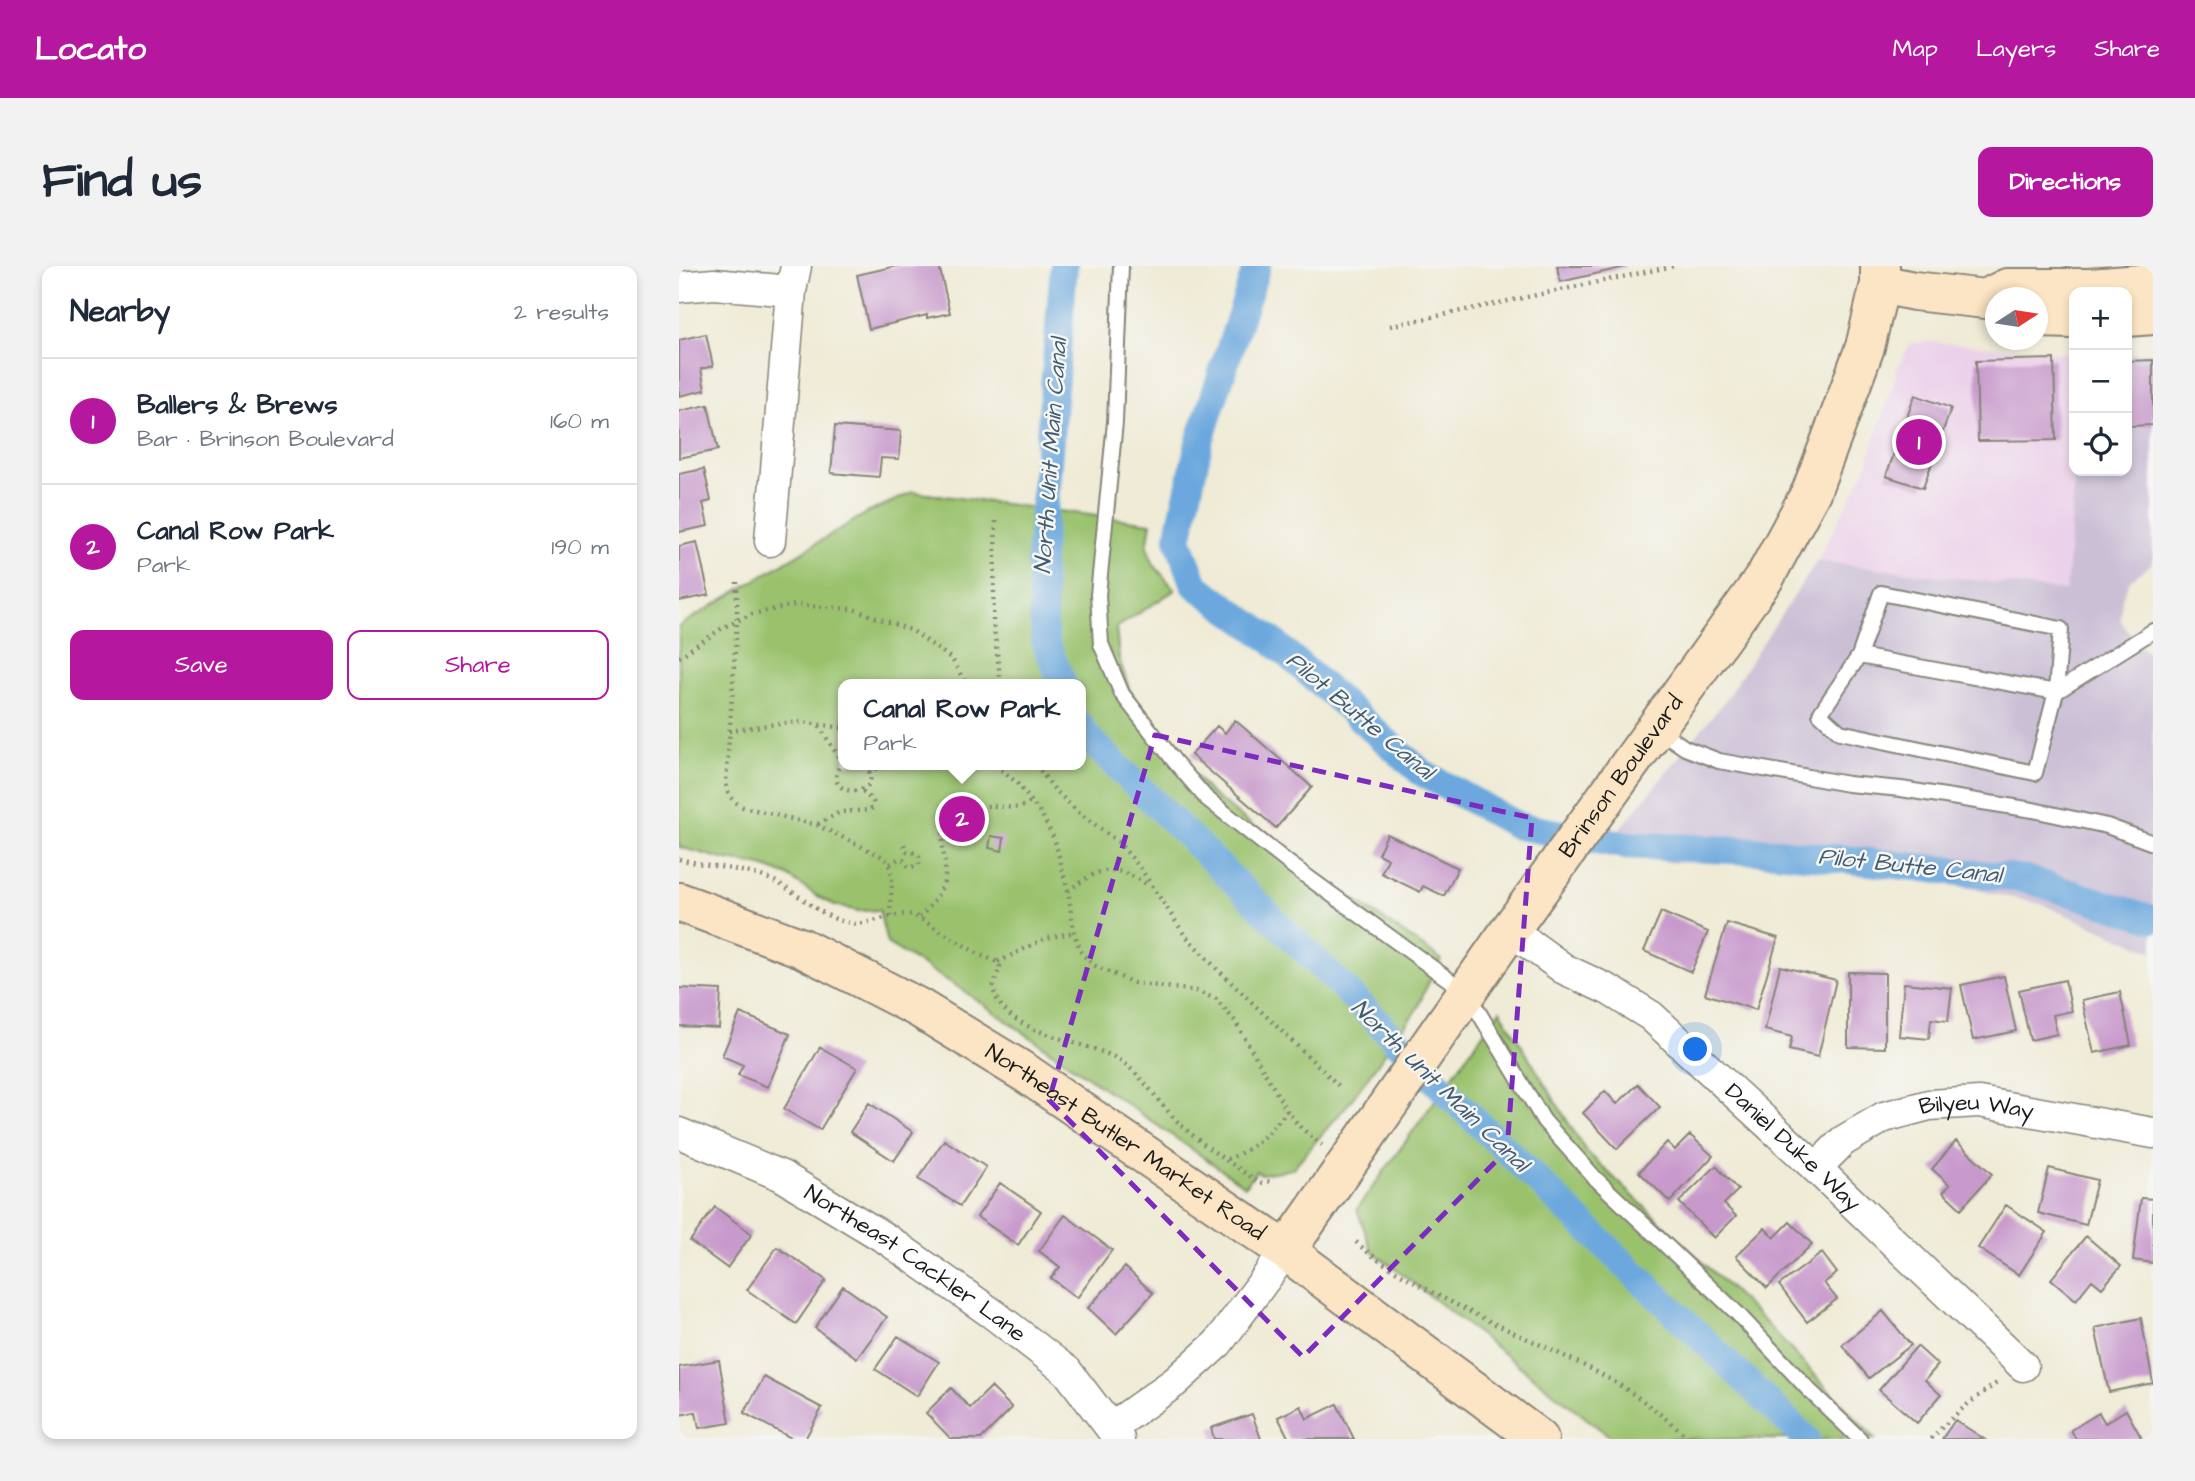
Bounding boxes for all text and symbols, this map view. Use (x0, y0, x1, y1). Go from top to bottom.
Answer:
text: Locato (35, 26, 146, 72)
text: Map (1893, 32, 1938, 66)
text: Layers (1976, 32, 2056, 66)
text: Share (2094, 32, 2160, 66)
button: Directions (1978, 147, 2153, 217)
text: Find us (42, 148, 202, 216)
north arrow (1985, 287, 2048, 350)
map controls (2069, 287, 2132, 476)
button: + (2069, 287, 2132, 350)
text: Nearby (70, 291, 170, 333)
text: 2 results (514, 296, 609, 328)
water label: North Unit Main Canal (1026, 334, 1076, 575)
button: − (2069, 350, 2132, 413)
text: Ballers & Brews (137, 387, 338, 423)
text: 1 (92, 405, 94, 437)
text: 160 m (550, 405, 609, 437)
button: locate (2069, 413, 2132, 476)
pin: 1 (1896, 416, 1942, 468)
text: Bar · Brinson Boulevard (137, 423, 394, 455)
text: Canal Row Park (137, 513, 334, 549)
text: 2 (86, 531, 100, 563)
text: 190 m (551, 531, 609, 563)
text: Park (137, 549, 190, 581)
button: Save (70, 630, 333, 700)
button: Share (347, 630, 609, 700)
water label: Pilot Butte Canal (1279, 644, 1444, 790)
popup (838, 679, 1086, 770)
street label: Brinson Boulevard (1551, 688, 1691, 865)
text: Canal Row Park (863, 691, 1061, 727)
text: Park (863, 727, 917, 759)
pin: 2 (939, 793, 985, 845)
water label: Pilot Butte Canal (1817, 839, 2006, 893)
water label: North Unit Main Canal (1343, 992, 1539, 1182)
your location (1678, 1032, 1712, 1066)
street label: Northeast Butler Market Road (979, 1036, 1272, 1248)
street label: Daniel Duke Way (1718, 1076, 1868, 1220)
street label: Bilyeu Way (1915, 1086, 2037, 1129)
street label: Northeast Cackler Lane (798, 1177, 1033, 1350)

